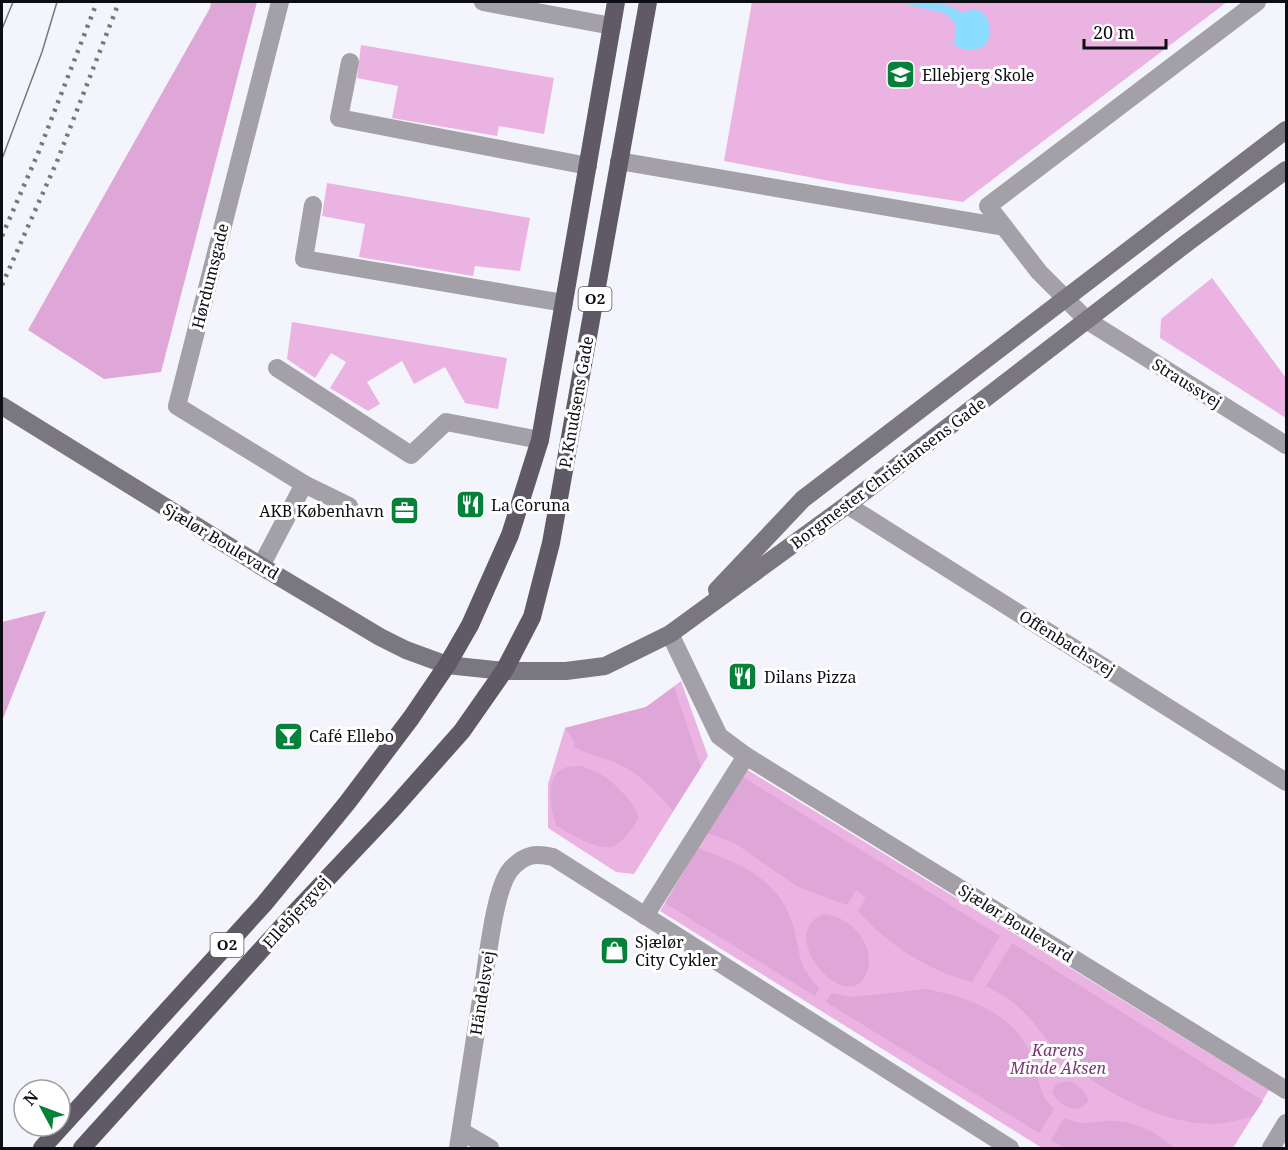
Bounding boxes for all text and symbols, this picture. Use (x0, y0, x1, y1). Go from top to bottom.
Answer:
scale bar (1084, 12, 1166, 50)
text: 20 m (1093, 20, 1135, 44)
school or university icon: Ellebjerg Skole (885, 59, 917, 91)
place label: Ellebjerg Skole (922, 64, 1034, 86)
street label: Hørdumsgade (186, 221, 234, 331)
road number: O2 (578, 287, 612, 311)
street label: P. Knudsens Gade (554, 334, 598, 470)
street label: Straussvej (1148, 353, 1226, 413)
street label: Borgmester Christiansens Gade (786, 392, 990, 554)
restaurant icon: La Coruna (454, 489, 486, 521)
place label: La Coruna (491, 494, 570, 516)
office icon: AKB København (389, 495, 421, 527)
street label: Sjælør Boulevard (159, 498, 283, 584)
place label: AKB København (259, 500, 384, 522)
street label: Offenbachsvej (1015, 605, 1119, 681)
restaurant icon: Dilans Pizza (727, 661, 759, 693)
place label: Dilans Pizza (764, 666, 857, 688)
bar icon: Café Ellebo (272, 720, 304, 752)
place label: Café Ellebo (309, 725, 394, 747)
street label: Ellebjergvej (258, 871, 334, 953)
street label: Sjælør Boulevard (954, 879, 1078, 967)
place label: Sjælør City Cykler (635, 931, 719, 971)
road number: O2 (210, 933, 244, 957)
shop icon: Sjælør City Cykler (598, 935, 630, 967)
street label: Händelsvej (464, 949, 500, 1037)
park label: Karens Minde Aksen (1009, 1039, 1106, 1079)
north arrow (12, 1078, 72, 1138)
text: N (18, 1086, 43, 1110)

